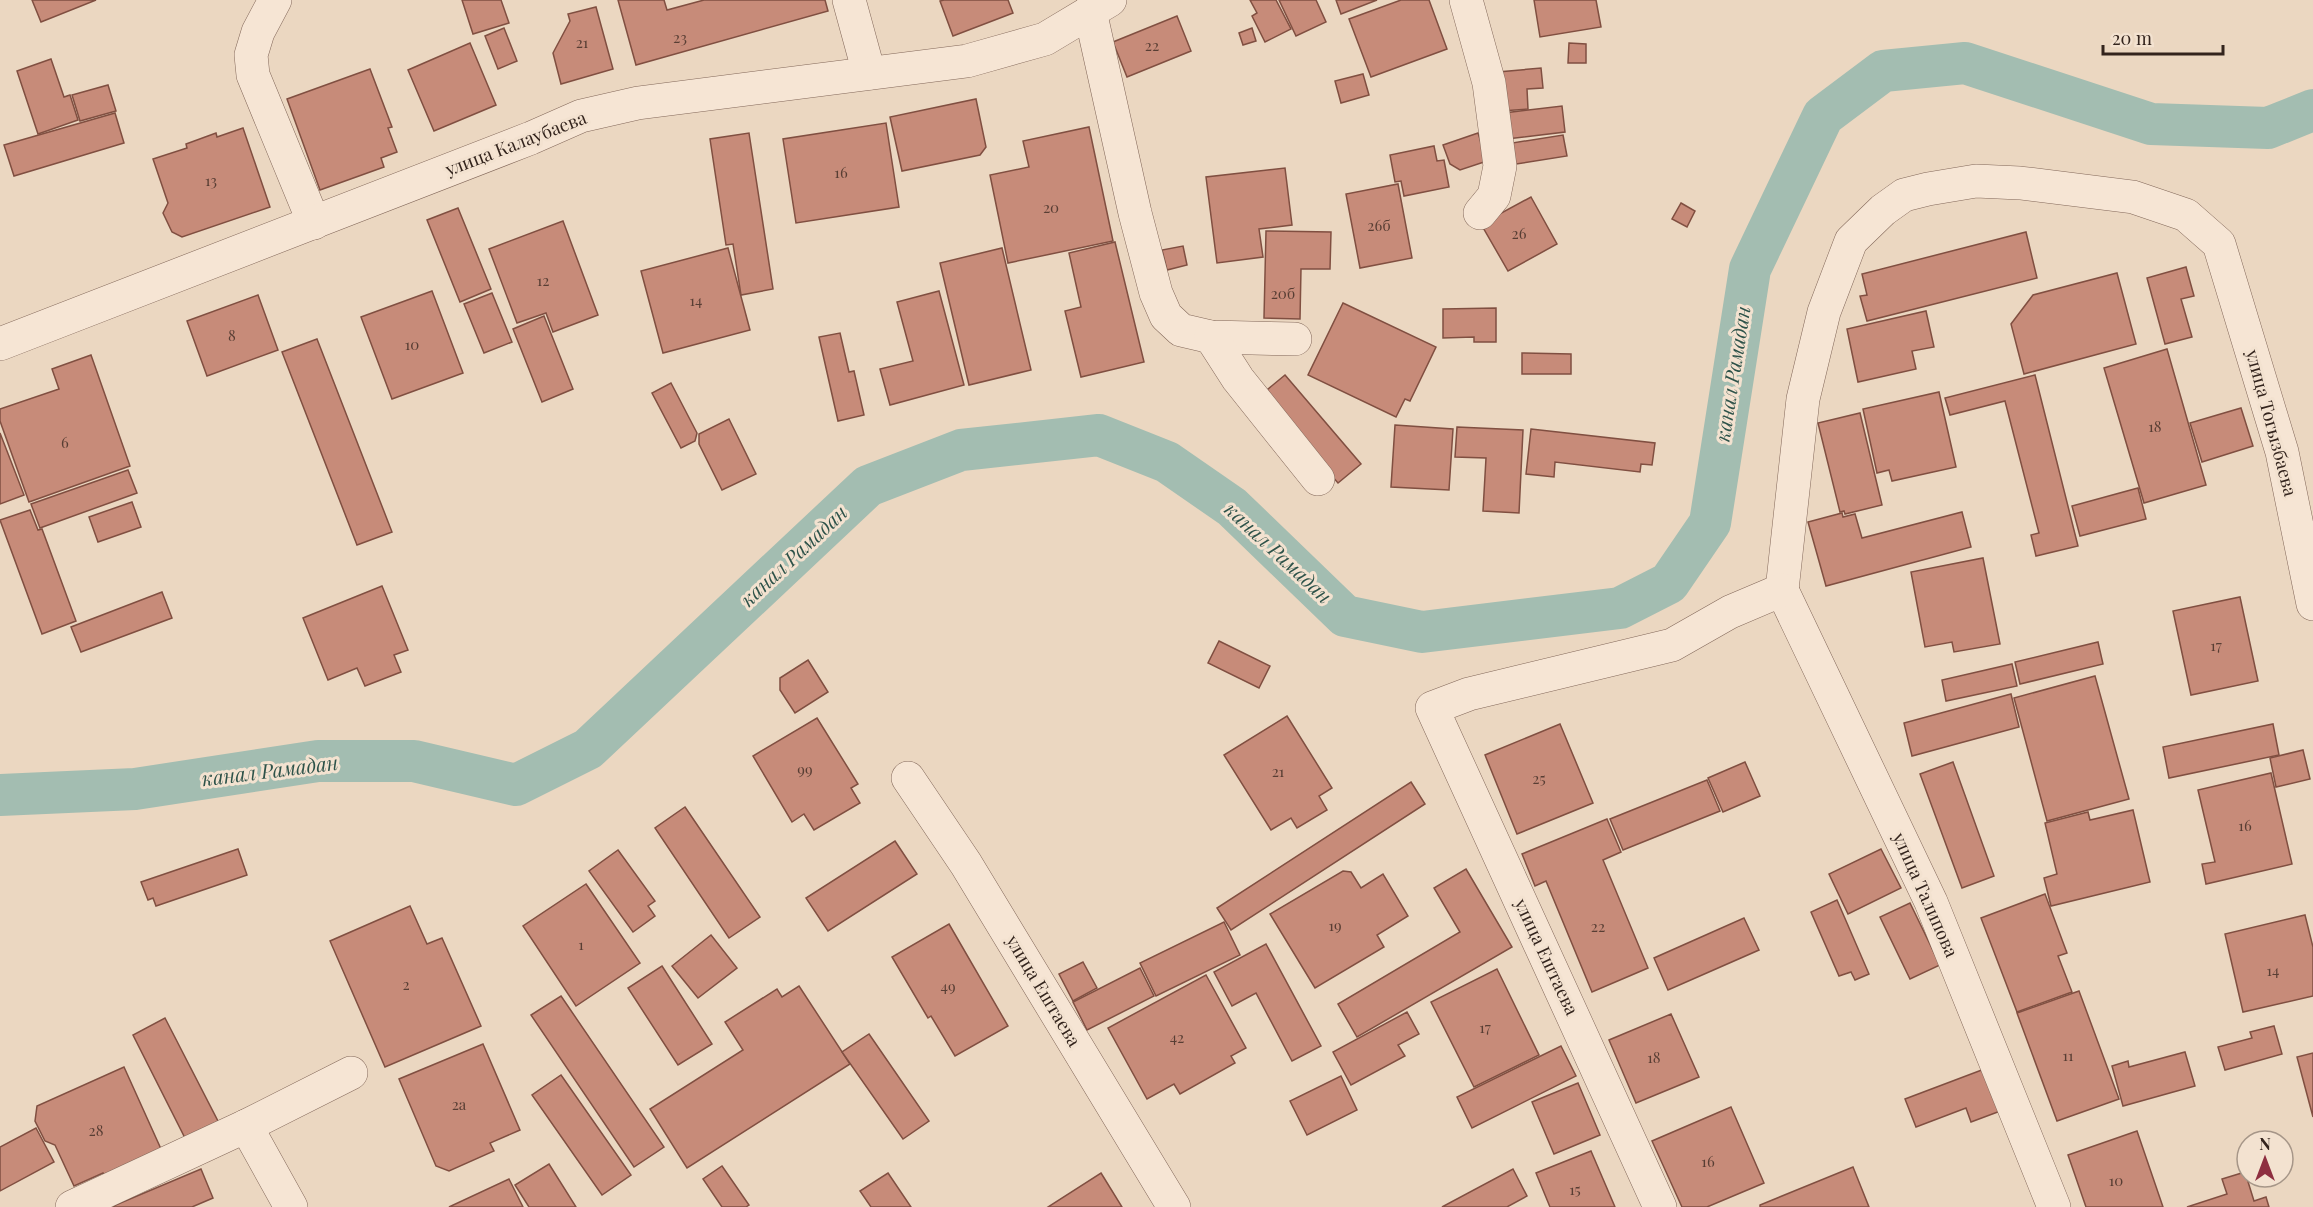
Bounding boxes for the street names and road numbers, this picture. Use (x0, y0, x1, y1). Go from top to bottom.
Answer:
street label: улица Калаубаева (441, 105, 590, 181)
street label: улица Тогызбаева (2241, 346, 2303, 499)
street label: улица Талипова (1887, 828, 1964, 961)
street label: улица Ештаева (1509, 893, 1584, 1019)
street label: улица Ештаева (1001, 929, 1087, 1051)

